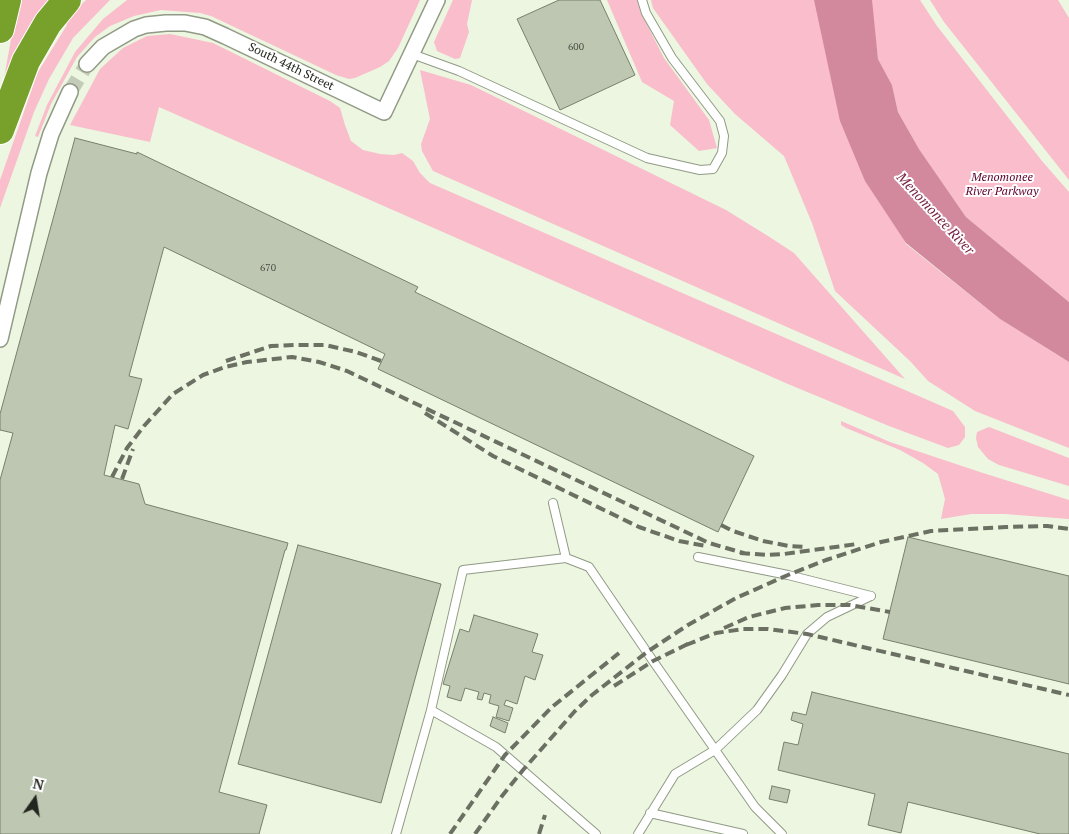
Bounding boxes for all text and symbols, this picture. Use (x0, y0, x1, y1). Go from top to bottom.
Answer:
street label: South 44th Street (246, 40, 336, 94)
house number: 600 (568, 41, 584, 53)
water label: Menomonee River (893, 170, 977, 258)
park label: Menomonee River Parkway (966, 171, 1038, 199)
house number: 670 (260, 262, 276, 274)
text: N (31, 773, 46, 794)
north arrow (10, 774, 60, 824)

